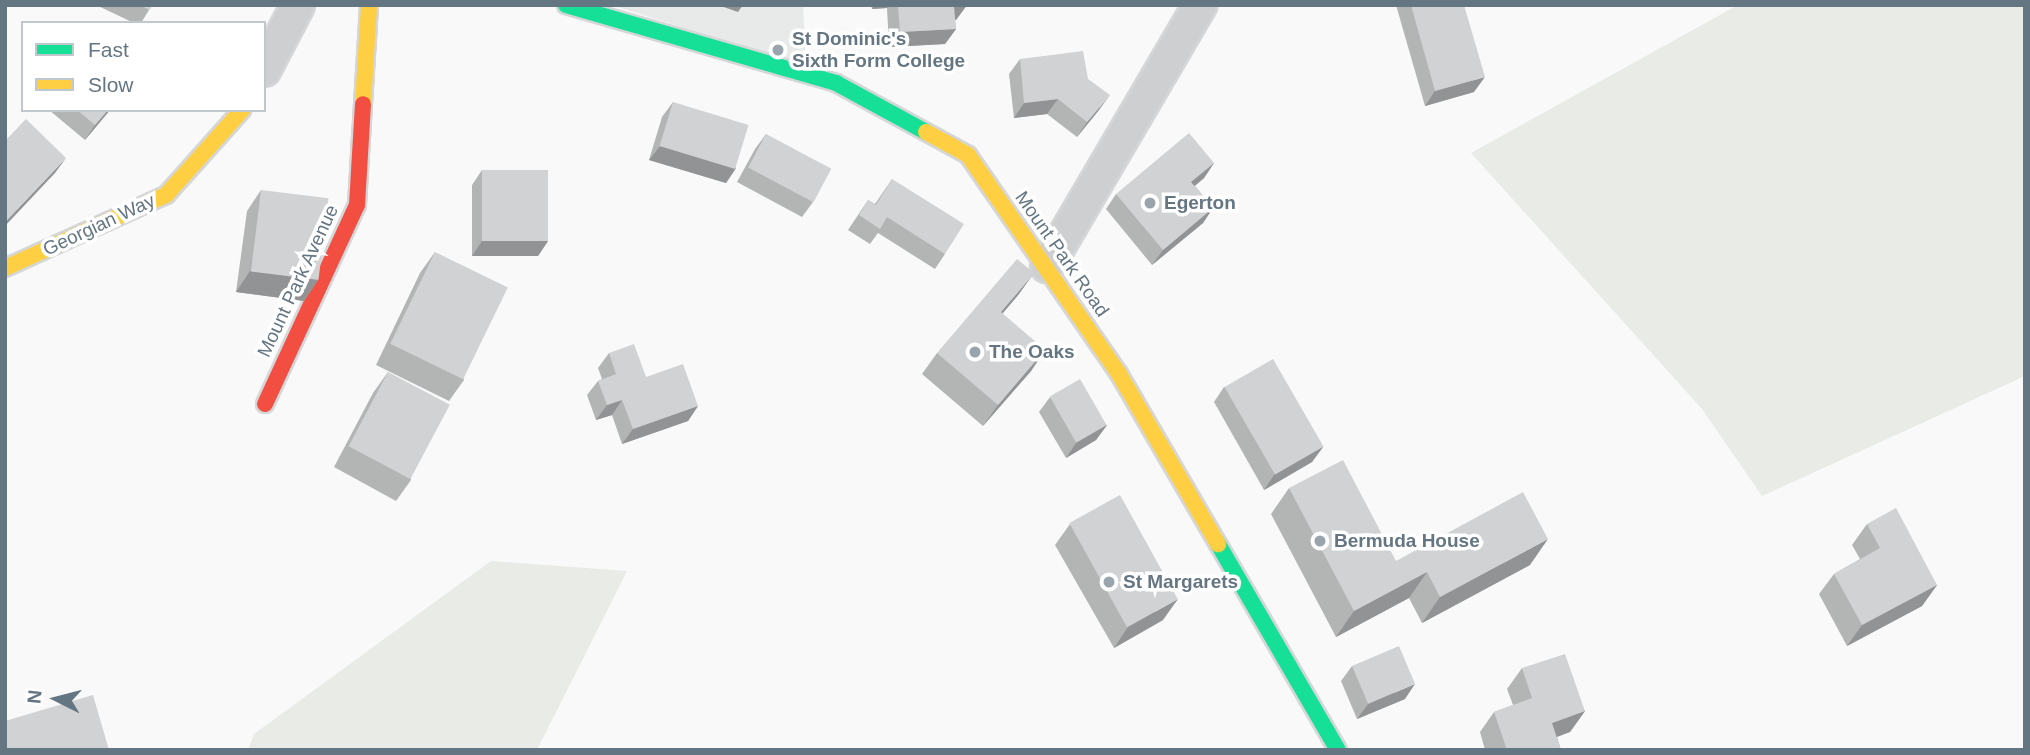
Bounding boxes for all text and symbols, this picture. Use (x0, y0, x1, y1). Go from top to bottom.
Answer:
legend (21, 21, 266, 112)
place label: St Dominic's Sixth Form College (792, 28, 965, 72)
text: Fast (88, 38, 129, 61)
marker: St Dominic's Sixth Form College (770, 42, 786, 58)
text: Slow (88, 73, 134, 96)
street label: Mount Park Road (1010, 187, 1114, 321)
street label: Georgian Way (39, 189, 159, 261)
place label: Egerton (1164, 192, 1236, 214)
marker: Egerton (1142, 195, 1158, 211)
street label: Mount Park Avenue (252, 201, 344, 361)
place label: The Oaks (989, 341, 1075, 363)
marker: The Oaks (967, 344, 983, 360)
place label: Bermuda House (1334, 530, 1480, 552)
marker: Bermuda House (1312, 533, 1328, 549)
place label: St Margarets (1123, 571, 1238, 593)
marker: St Margarets (1101, 574, 1117, 590)
north arrow (21, 664, 91, 734)
text: N (23, 689, 46, 705)

